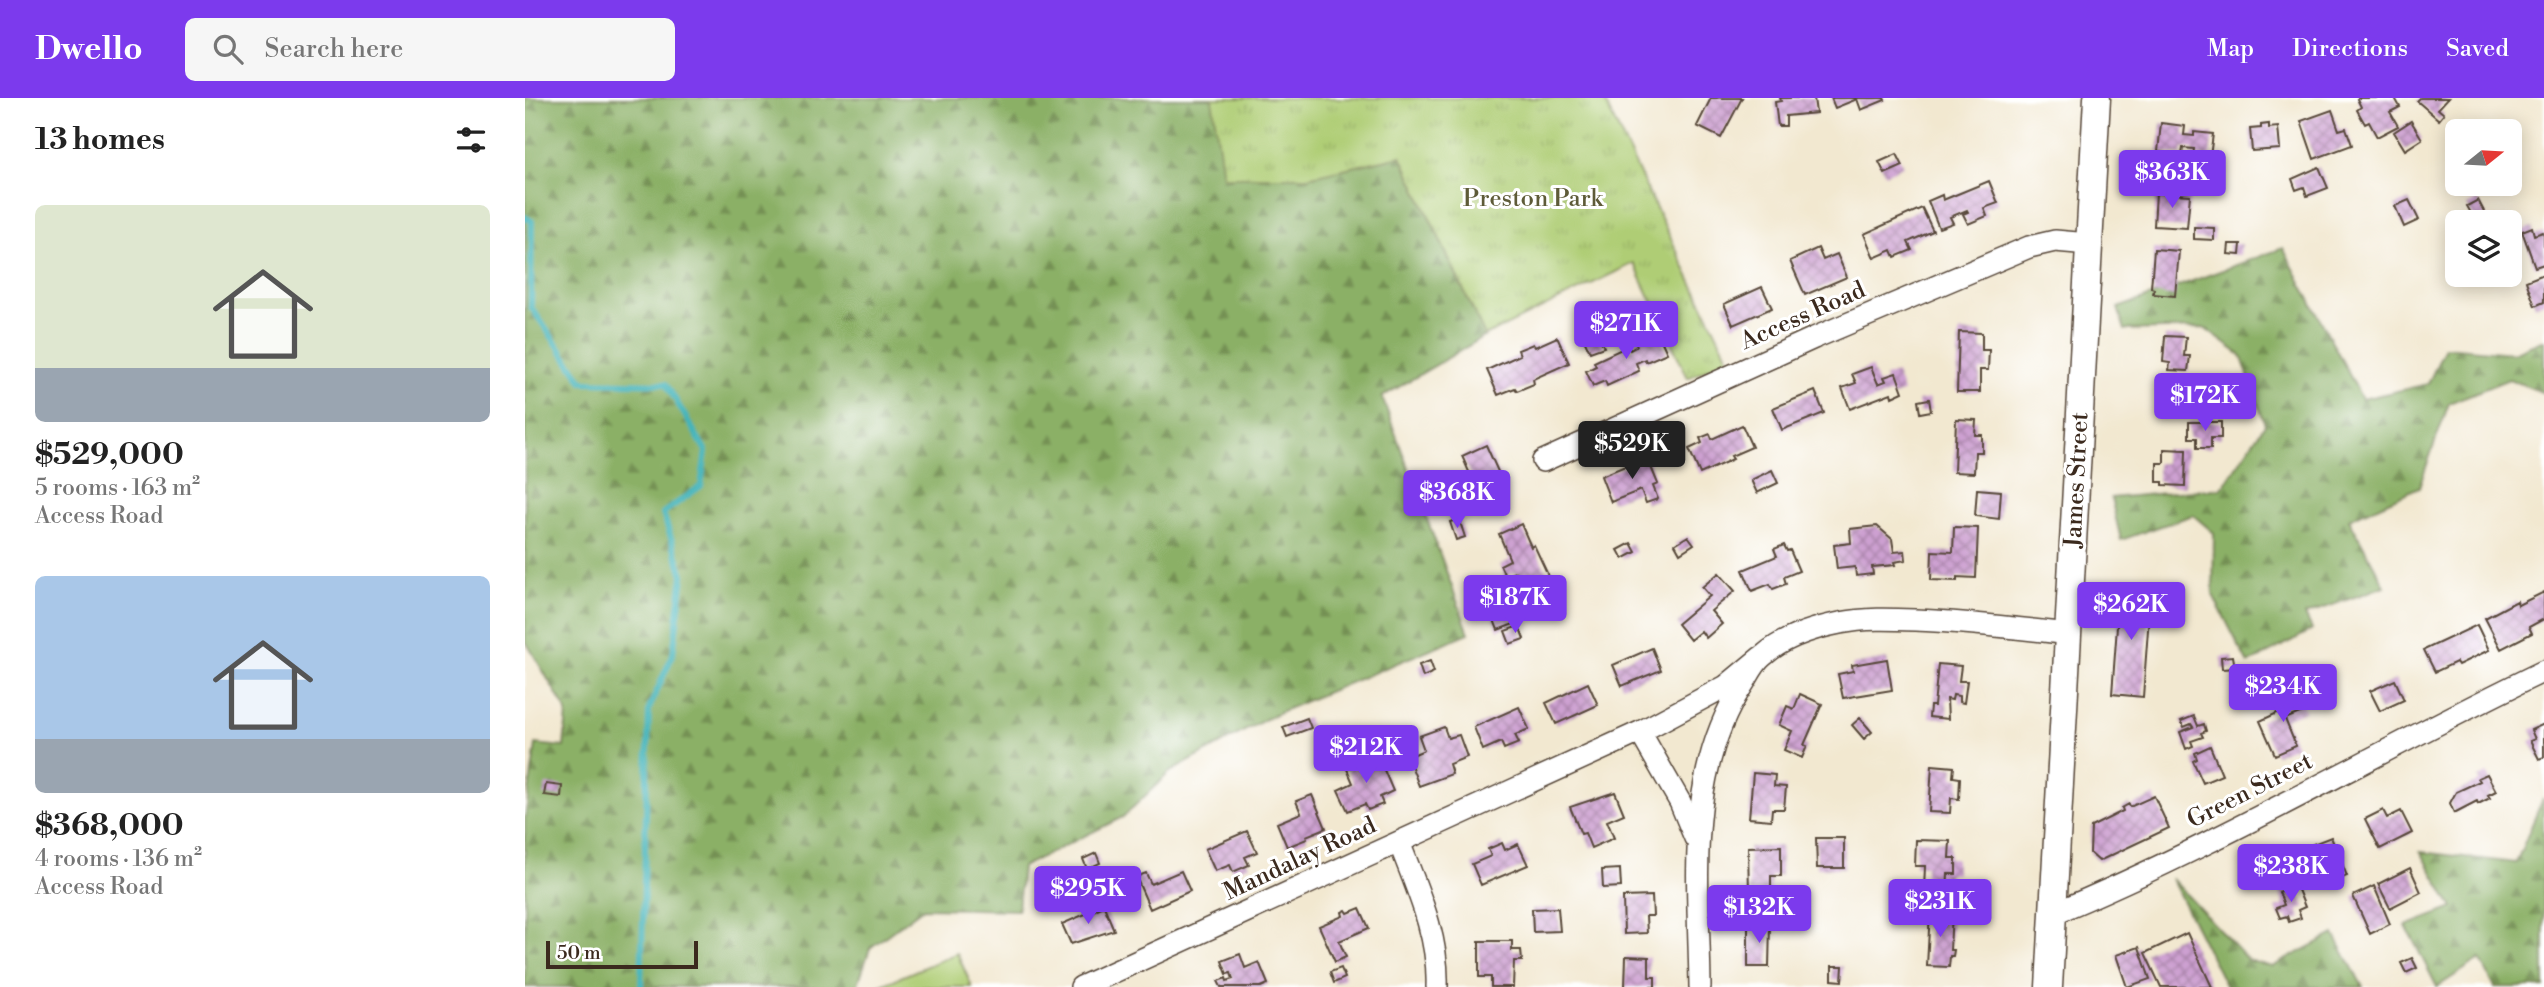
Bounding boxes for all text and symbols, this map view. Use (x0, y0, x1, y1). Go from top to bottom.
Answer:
search box (185, 18, 675, 81)
text: Dwello (35, 29, 143, 70)
icon: search (209, 30, 247, 68)
text: Search here (265, 33, 403, 65)
text: Map (2207, 34, 2254, 64)
text: Directions (2292, 34, 2408, 64)
text: Saved (2446, 34, 2509, 64)
north arrow (2445, 119, 2522, 196)
map controls (2445, 119, 2522, 287)
text: 13 homes (35, 121, 165, 159)
icon: filters (452, 121, 490, 159)
pin: $363K (2123, 150, 2221, 210)
text: $363K (2135, 159, 2209, 187)
park label: Preston Park (1463, 184, 1605, 214)
button: layers (2445, 210, 2522, 287)
icon: home (200, 251, 326, 377)
street label: Access Road (1735, 275, 1871, 357)
pin: $271K (1577, 302, 1675, 361)
text: $271K (1590, 310, 1662, 338)
pin: $172K (2156, 374, 2254, 433)
text: $172K (2170, 382, 2240, 410)
street label: James Street (2058, 411, 2096, 550)
pin: $529K (1583, 422, 1681, 481)
text: $529K (1594, 430, 1670, 458)
text: $529,000 (35, 436, 184, 474)
pin: $368K (1408, 470, 1506, 530)
text: 5 rooms · 163 m² (35, 474, 200, 502)
text: $368K (1419, 479, 1495, 507)
text: Access Road (35, 502, 163, 530)
pin: $187K (1466, 575, 1564, 635)
pin: $262K (2082, 582, 2180, 642)
text: $187K (1480, 584, 1550, 612)
text: $262K (2093, 591, 2169, 619)
icon: home (200, 622, 326, 748)
pin: $234K (2234, 664, 2332, 724)
text: $234K (2245, 673, 2321, 701)
pin: $212K (1317, 726, 1415, 785)
text: $212K (1330, 734, 1402, 762)
street label: Green Street (2182, 746, 2318, 835)
text: $368,000 (35, 807, 184, 845)
street label: Mandalay Road (1219, 810, 1381, 907)
pin: $238K (2242, 844, 2340, 904)
text: 4 rooms · 136 m² (35, 845, 202, 873)
text: $238K (2253, 853, 2329, 881)
pin: $295K (1039, 866, 1137, 926)
text: Access Road (35, 873, 163, 901)
text: $295K (1050, 875, 1126, 903)
pin: $231K (1891, 880, 1989, 939)
pin: $132K (1710, 886, 1808, 945)
text: $231K (1904, 888, 1976, 916)
text: $132K (1723, 894, 1795, 922)
scale bar (546, 938, 698, 970)
text: 50 m (557, 941, 601, 965)

